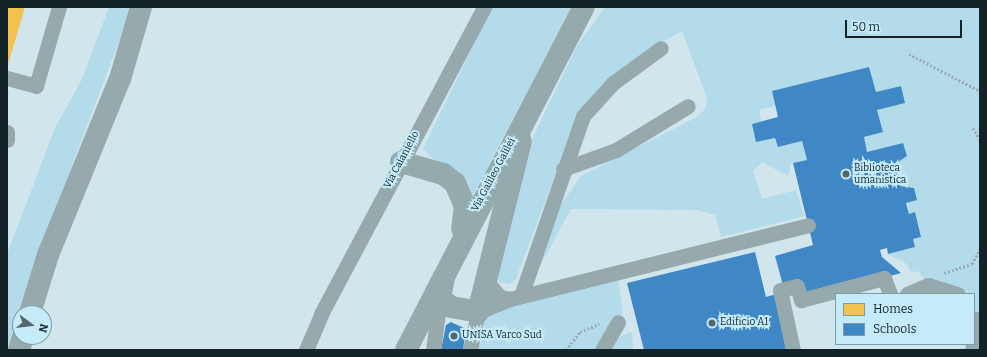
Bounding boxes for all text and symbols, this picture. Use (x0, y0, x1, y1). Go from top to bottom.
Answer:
scale bar (847, 12, 964, 38)
text: 50 m (852, 20, 880, 34)
street label: Via Caianiello (382, 129, 422, 191)
street label: Via Galileo Galilei (470, 136, 518, 214)
place label: Biblioteca umanistica (854, 162, 906, 186)
marker: Biblioteca umanistica (841, 169, 851, 179)
legend (835, 293, 975, 345)
text: Homes (873, 302, 913, 316)
north arrow (12, 305, 52, 345)
place label: Edificio A1 (720, 317, 768, 329)
marker: Edificio A1 (707, 318, 717, 328)
text: N (36, 322, 50, 334)
text: Schools (873, 322, 916, 336)
place label: UNISA Varco Sud (462, 330, 542, 342)
marker: UNISA Varco Sud (449, 331, 459, 341)

